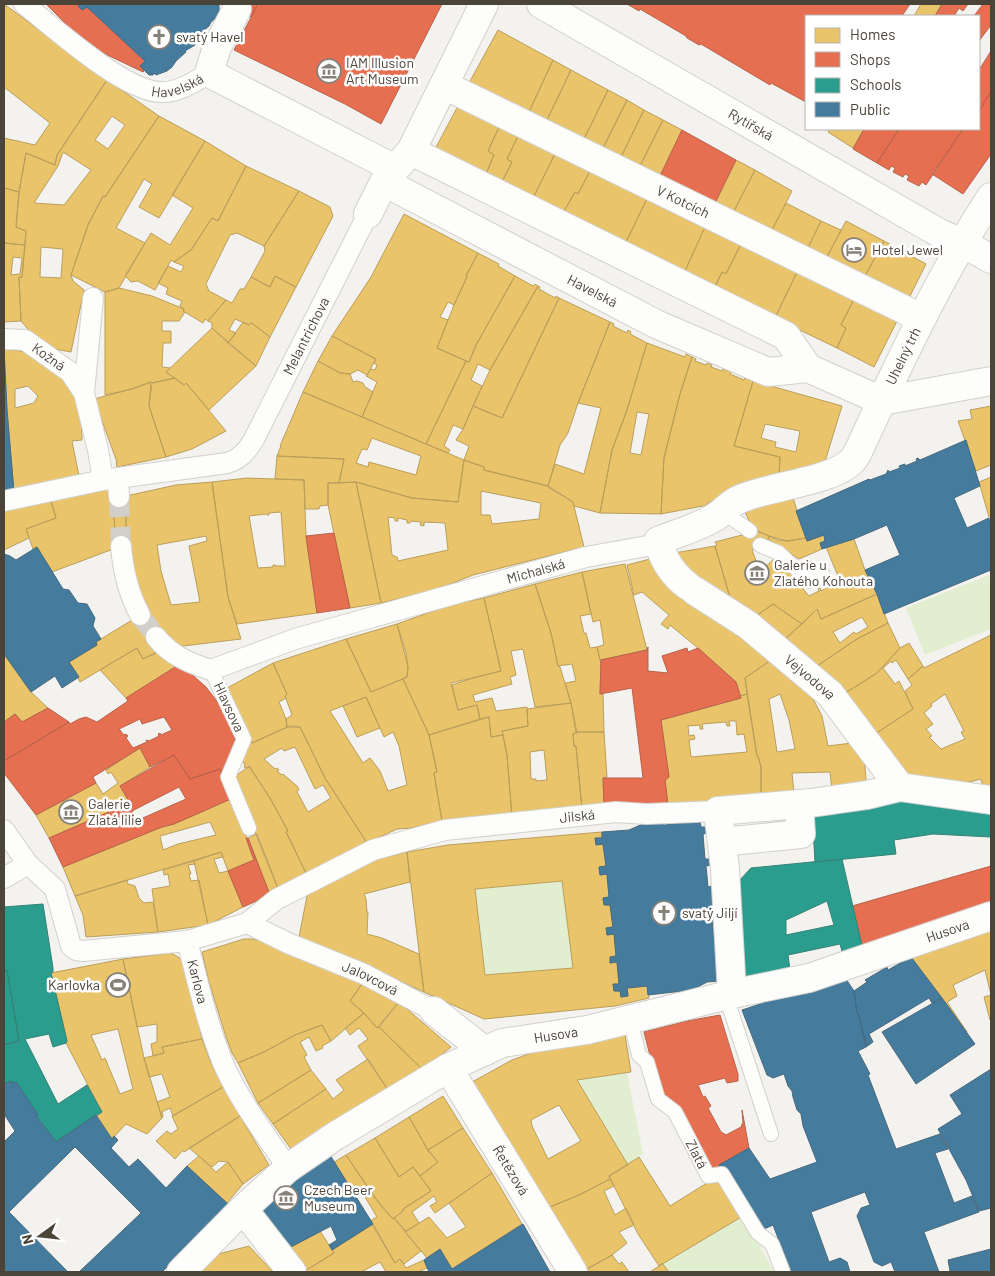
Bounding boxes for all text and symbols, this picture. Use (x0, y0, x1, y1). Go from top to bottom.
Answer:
legend (805, 15, 980, 130)
church icon: svatý Havel (146, 24, 172, 50)
text: Homes (850, 25, 895, 43)
place label: svatý Havel (176, 28, 244, 45)
text: Shops (850, 50, 890, 68)
place label: IAM Illusion Art Museum (346, 54, 418, 87)
museum icon: IAM Illusion Art Museum (316, 58, 342, 84)
street label: Havelská (150, 69, 206, 100)
text: Schools (850, 75, 902, 93)
text: Public (850, 100, 890, 118)
street label: Rytířská (726, 105, 776, 144)
street label: V Kotcích (654, 181, 713, 221)
hotel icon: Hotel Jewel (841, 237, 867, 263)
place label: Hotel Jewel (872, 241, 943, 258)
street label: Havelská (565, 270, 620, 310)
street label: Melantrichova (279, 294, 333, 378)
street label: Uhelný trh (882, 324, 924, 387)
street label: Kožná (29, 339, 69, 374)
street label: Michalská (505, 554, 567, 587)
place label: Galerie u Zlatého Kohouta (774, 556, 873, 589)
museum icon: Galerie u Zlatého Kohouta (744, 560, 770, 586)
street label: Vejvodova (781, 651, 840, 702)
street label: Hlavsova (210, 679, 248, 735)
place label: Galerie Zlatá lilie (88, 795, 142, 828)
museum icon: Galerie Zlatá lilie (58, 799, 84, 825)
street label: Jilská (558, 805, 596, 826)
church icon: svatý Jiljí (651, 900, 677, 926)
place label: svatý Jiljí (682, 904, 738, 921)
street label: Husova (924, 915, 971, 946)
street label: Jalovcová (340, 957, 401, 999)
street label: Karlova (184, 958, 212, 1006)
sports icon: Karlovka (105, 972, 131, 998)
place label: Karlovka (48, 976, 100, 993)
street label: Husova (533, 1023, 579, 1046)
street label: Zlatá (683, 1136, 712, 1171)
street label: Řetězová (489, 1142, 533, 1198)
place label: Czech Beer Museum (304, 1181, 373, 1214)
museum icon: Czech Beer Museum (273, 1185, 299, 1211)
north arrow (15, 1211, 65, 1261)
text: N (18, 1233, 36, 1246)

